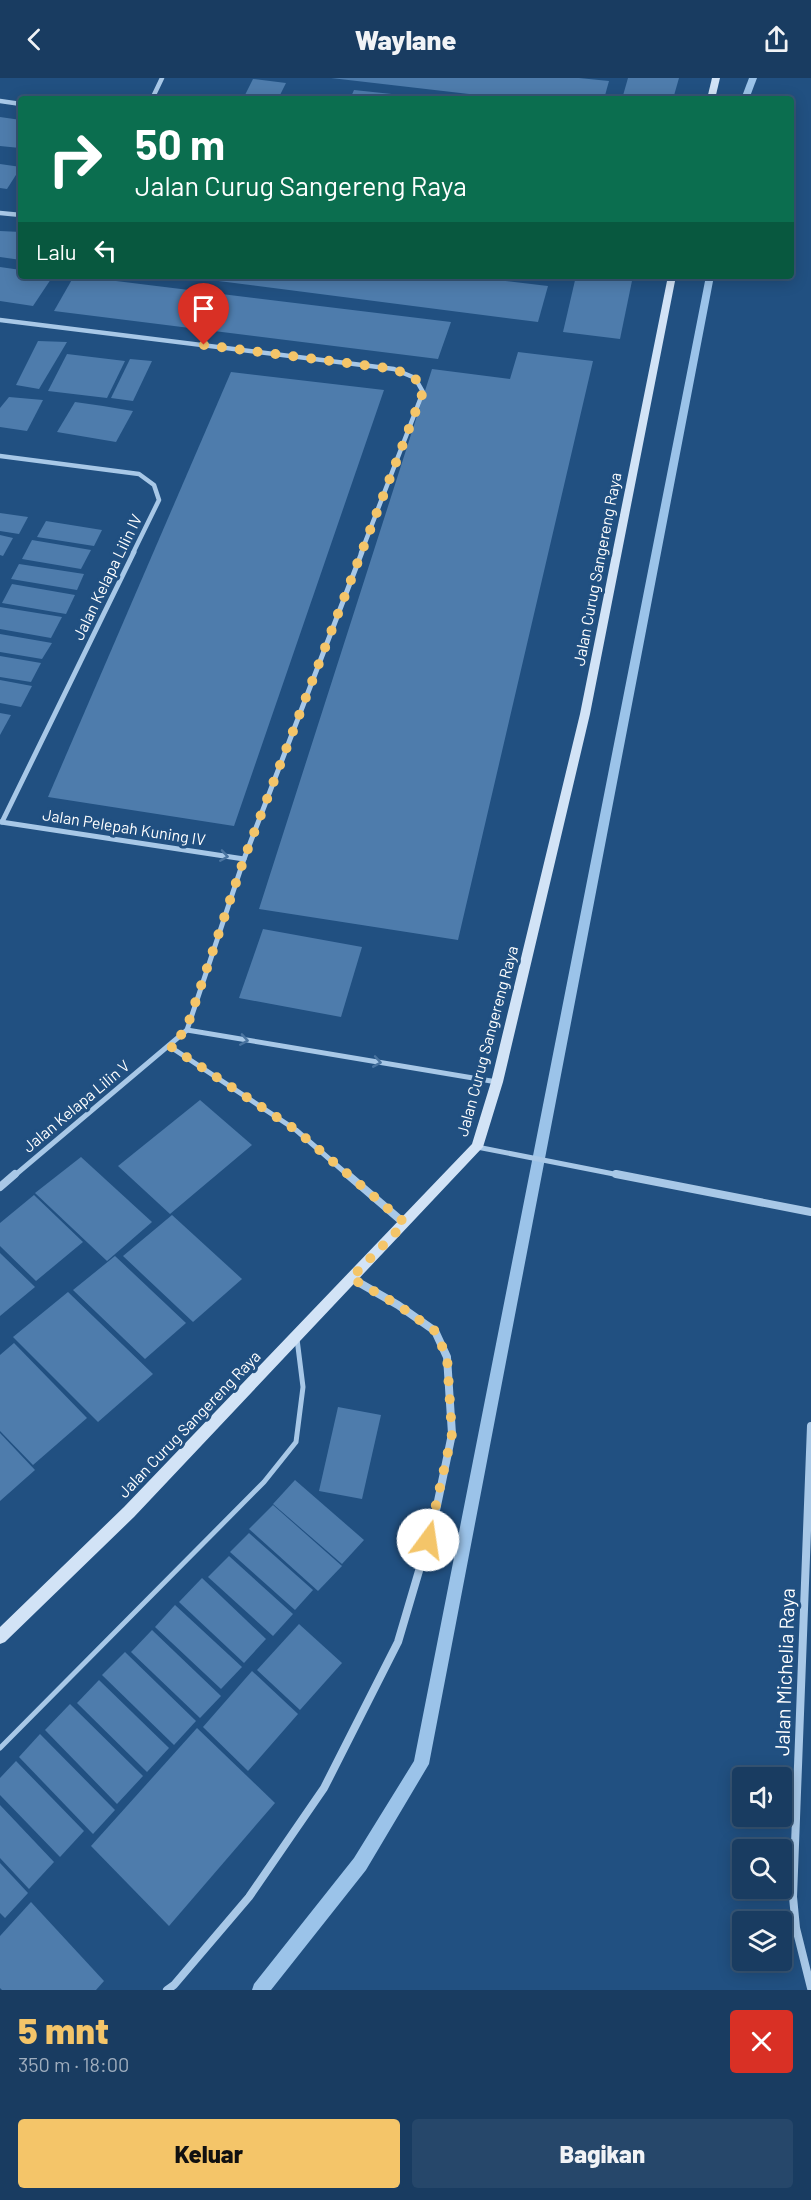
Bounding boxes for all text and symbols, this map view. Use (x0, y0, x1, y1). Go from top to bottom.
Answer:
icon: back (18, 23, 51, 56)
text: Waylane (355, 23, 456, 55)
icon: share (760, 23, 793, 56)
text: 50 m (135, 118, 225, 168)
icon: right (36, 120, 114, 198)
text: Jalan Curug Sangereng Raya (135, 169, 467, 201)
icon: left (89, 234, 122, 267)
text: Lalu (36, 238, 77, 264)
pin (178, 283, 229, 345)
icon: arrive (187, 292, 220, 325)
street label: Jalan Curug Sangereng Raya (568, 471, 625, 667)
street label: Jalan Kelapa Lilin IV (68, 511, 145, 643)
street label: Jalan Pelepah Kuning IV (41, 804, 207, 849)
one-way arrow (219, 849, 229, 861)
street label: Jalan Curug Sangereng Raya (452, 943, 521, 1138)
one-way arrow (240, 1033, 249, 1045)
street label: Jalan Kelapa Lilin V (18, 1055, 133, 1156)
one-way arrow (371, 1055, 381, 1068)
street label: Jalan Curug Sangereng Raya (114, 1346, 264, 1501)
position arrow (396, 1508, 460, 1572)
street label: Jalan Michelia Raya (769, 1588, 799, 1756)
map controls (732, 1767, 792, 1971)
button: sound (732, 1767, 792, 1827)
button: search (732, 1839, 792, 1899)
button: layers (732, 1911, 792, 1971)
text: 5 mnt (18, 2008, 109, 2051)
button: close (730, 2010, 793, 2073)
text: 350 m · 18:00 (18, 2052, 129, 2076)
button: Keluar (18, 2119, 400, 2188)
button: Bagikan (412, 2119, 793, 2188)

